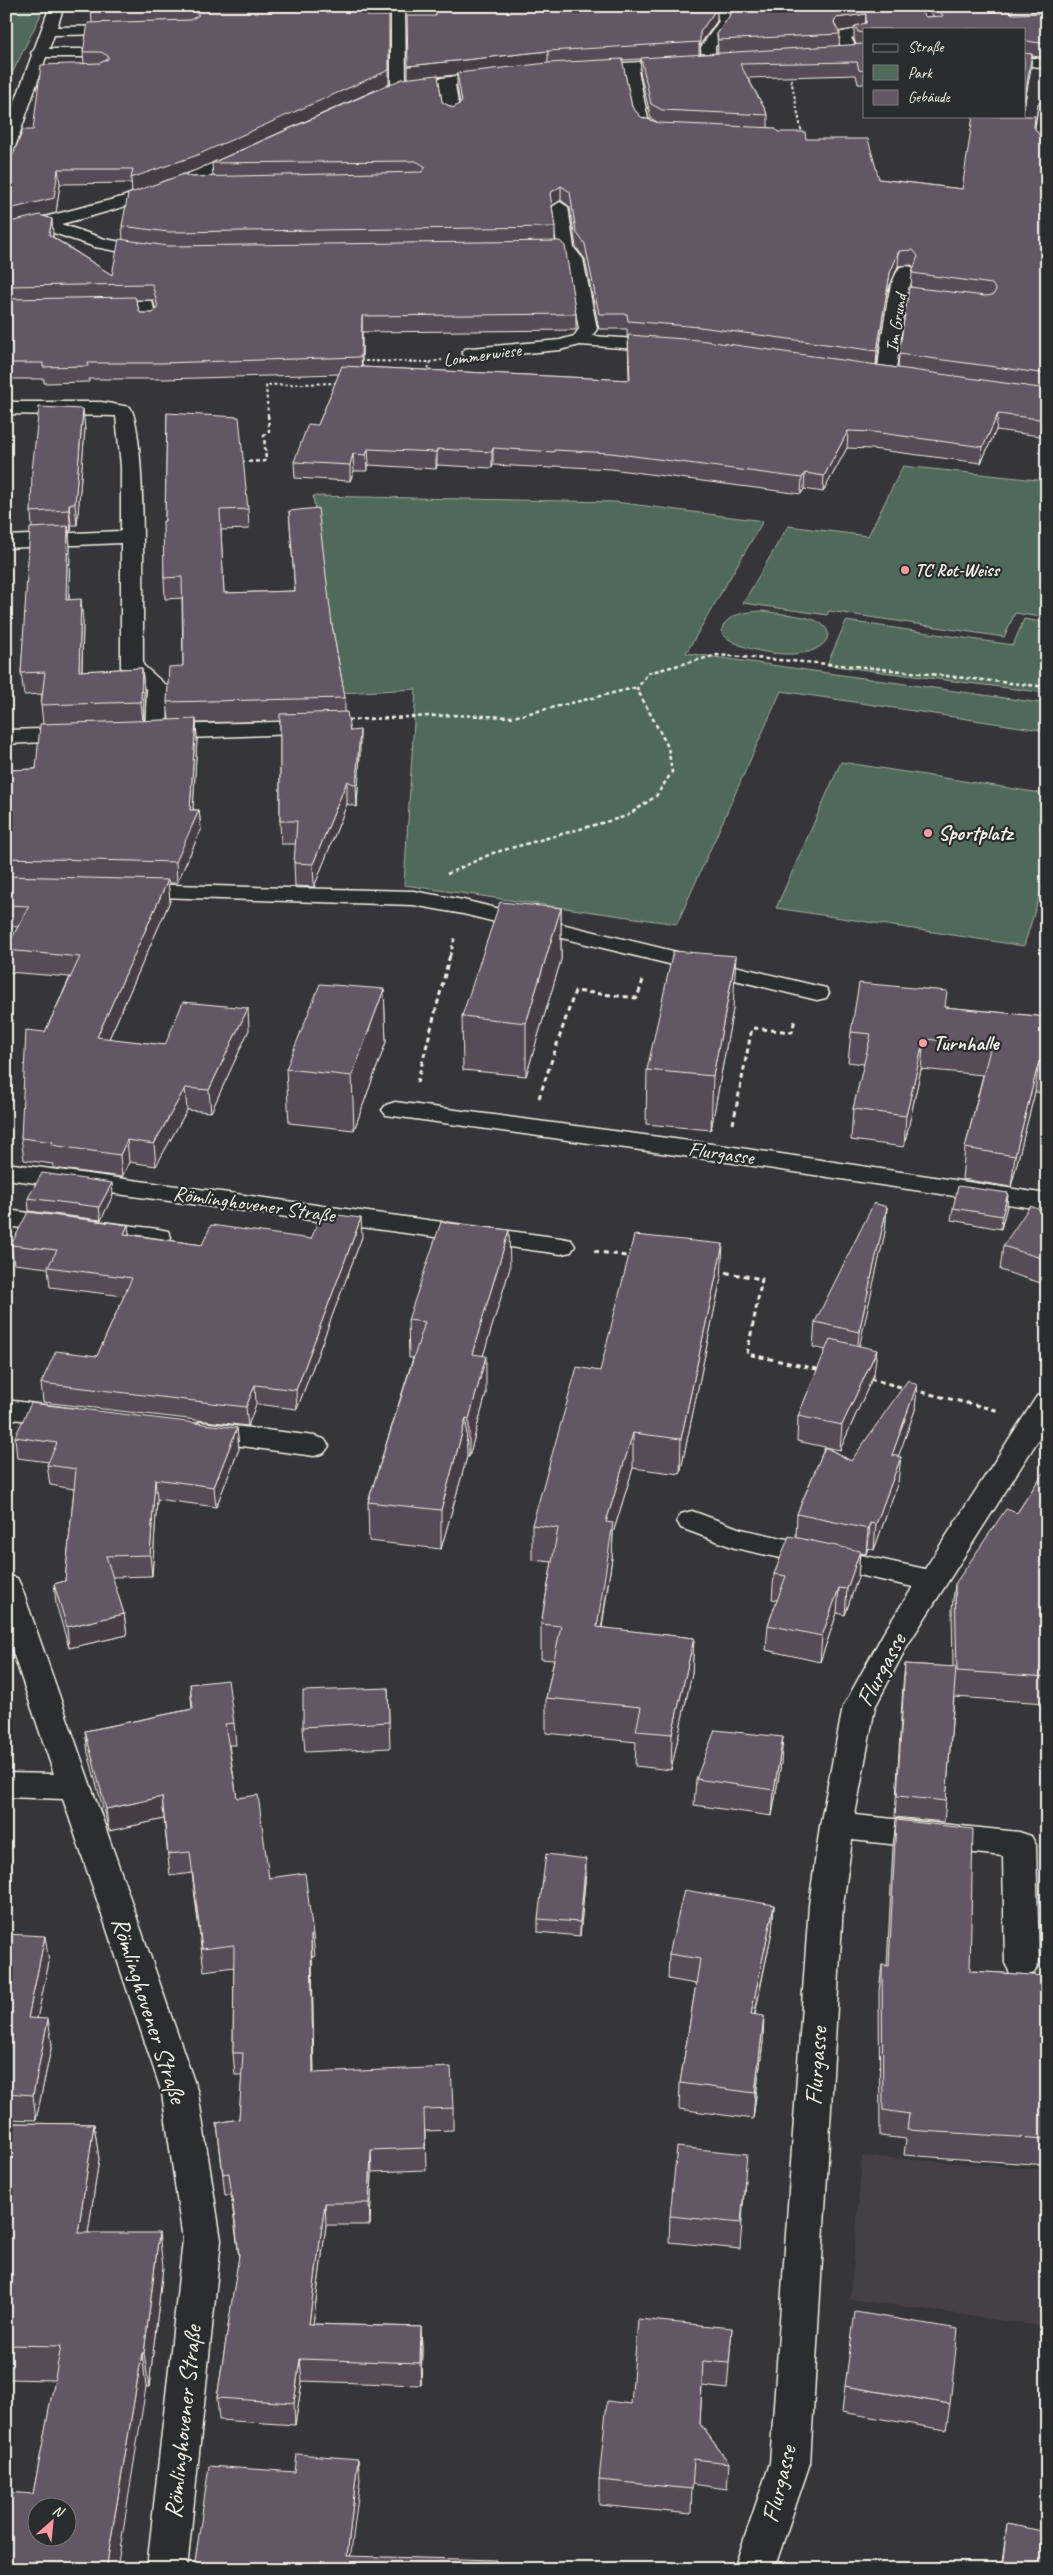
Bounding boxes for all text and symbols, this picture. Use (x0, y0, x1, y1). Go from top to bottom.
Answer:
legend (863, 28, 1026, 118)
text: Straße (908, 38, 944, 57)
text: Park (908, 64, 933, 83)
text: Gebäude (908, 88, 951, 107)
street label: Im Grund (881, 289, 912, 354)
street label: Lommerwiese (442, 339, 523, 371)
place label: TC Rot-Weiss (915, 559, 1001, 581)
marker: TC Rot-Weiss (899, 564, 911, 576)
place label: Sportplatz (938, 820, 1015, 846)
marker: Sportplatz (922, 827, 934, 839)
place label: Turnhalle (933, 1030, 1001, 1056)
marker: Turnhalle (917, 1037, 929, 1049)
street label: Flurgasse (687, 1136, 757, 1171)
street label: Römlinghovener Straße (172, 1180, 339, 1229)
street label: Flurgasse (848, 1626, 914, 1712)
street label: Römlinghovener Straße (104, 1913, 195, 2109)
street label: Flurgasse (797, 2024, 835, 2106)
street label: Römlinghovener Straße (157, 2322, 209, 2520)
street label: Flurgasse (754, 2440, 804, 2526)
north arrow (28, 2498, 78, 2548)
text: N (50, 2501, 67, 2521)

